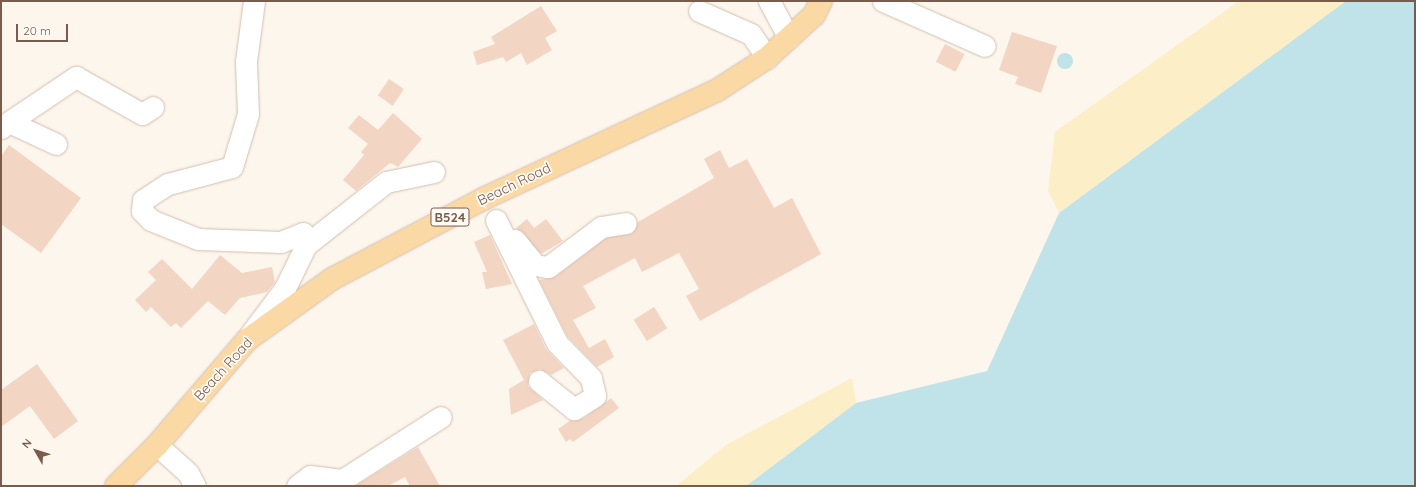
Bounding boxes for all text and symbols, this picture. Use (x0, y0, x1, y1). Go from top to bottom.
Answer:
scale bar (18, 16, 70, 42)
text: 20 m (23, 23, 51, 38)
street label: Beach Road (475, 159, 553, 209)
road number: B524 (430, 206, 470, 228)
street label: Beach Road (190, 334, 256, 404)
north arrow (16, 431, 56, 471)
text: N (19, 436, 35, 451)

